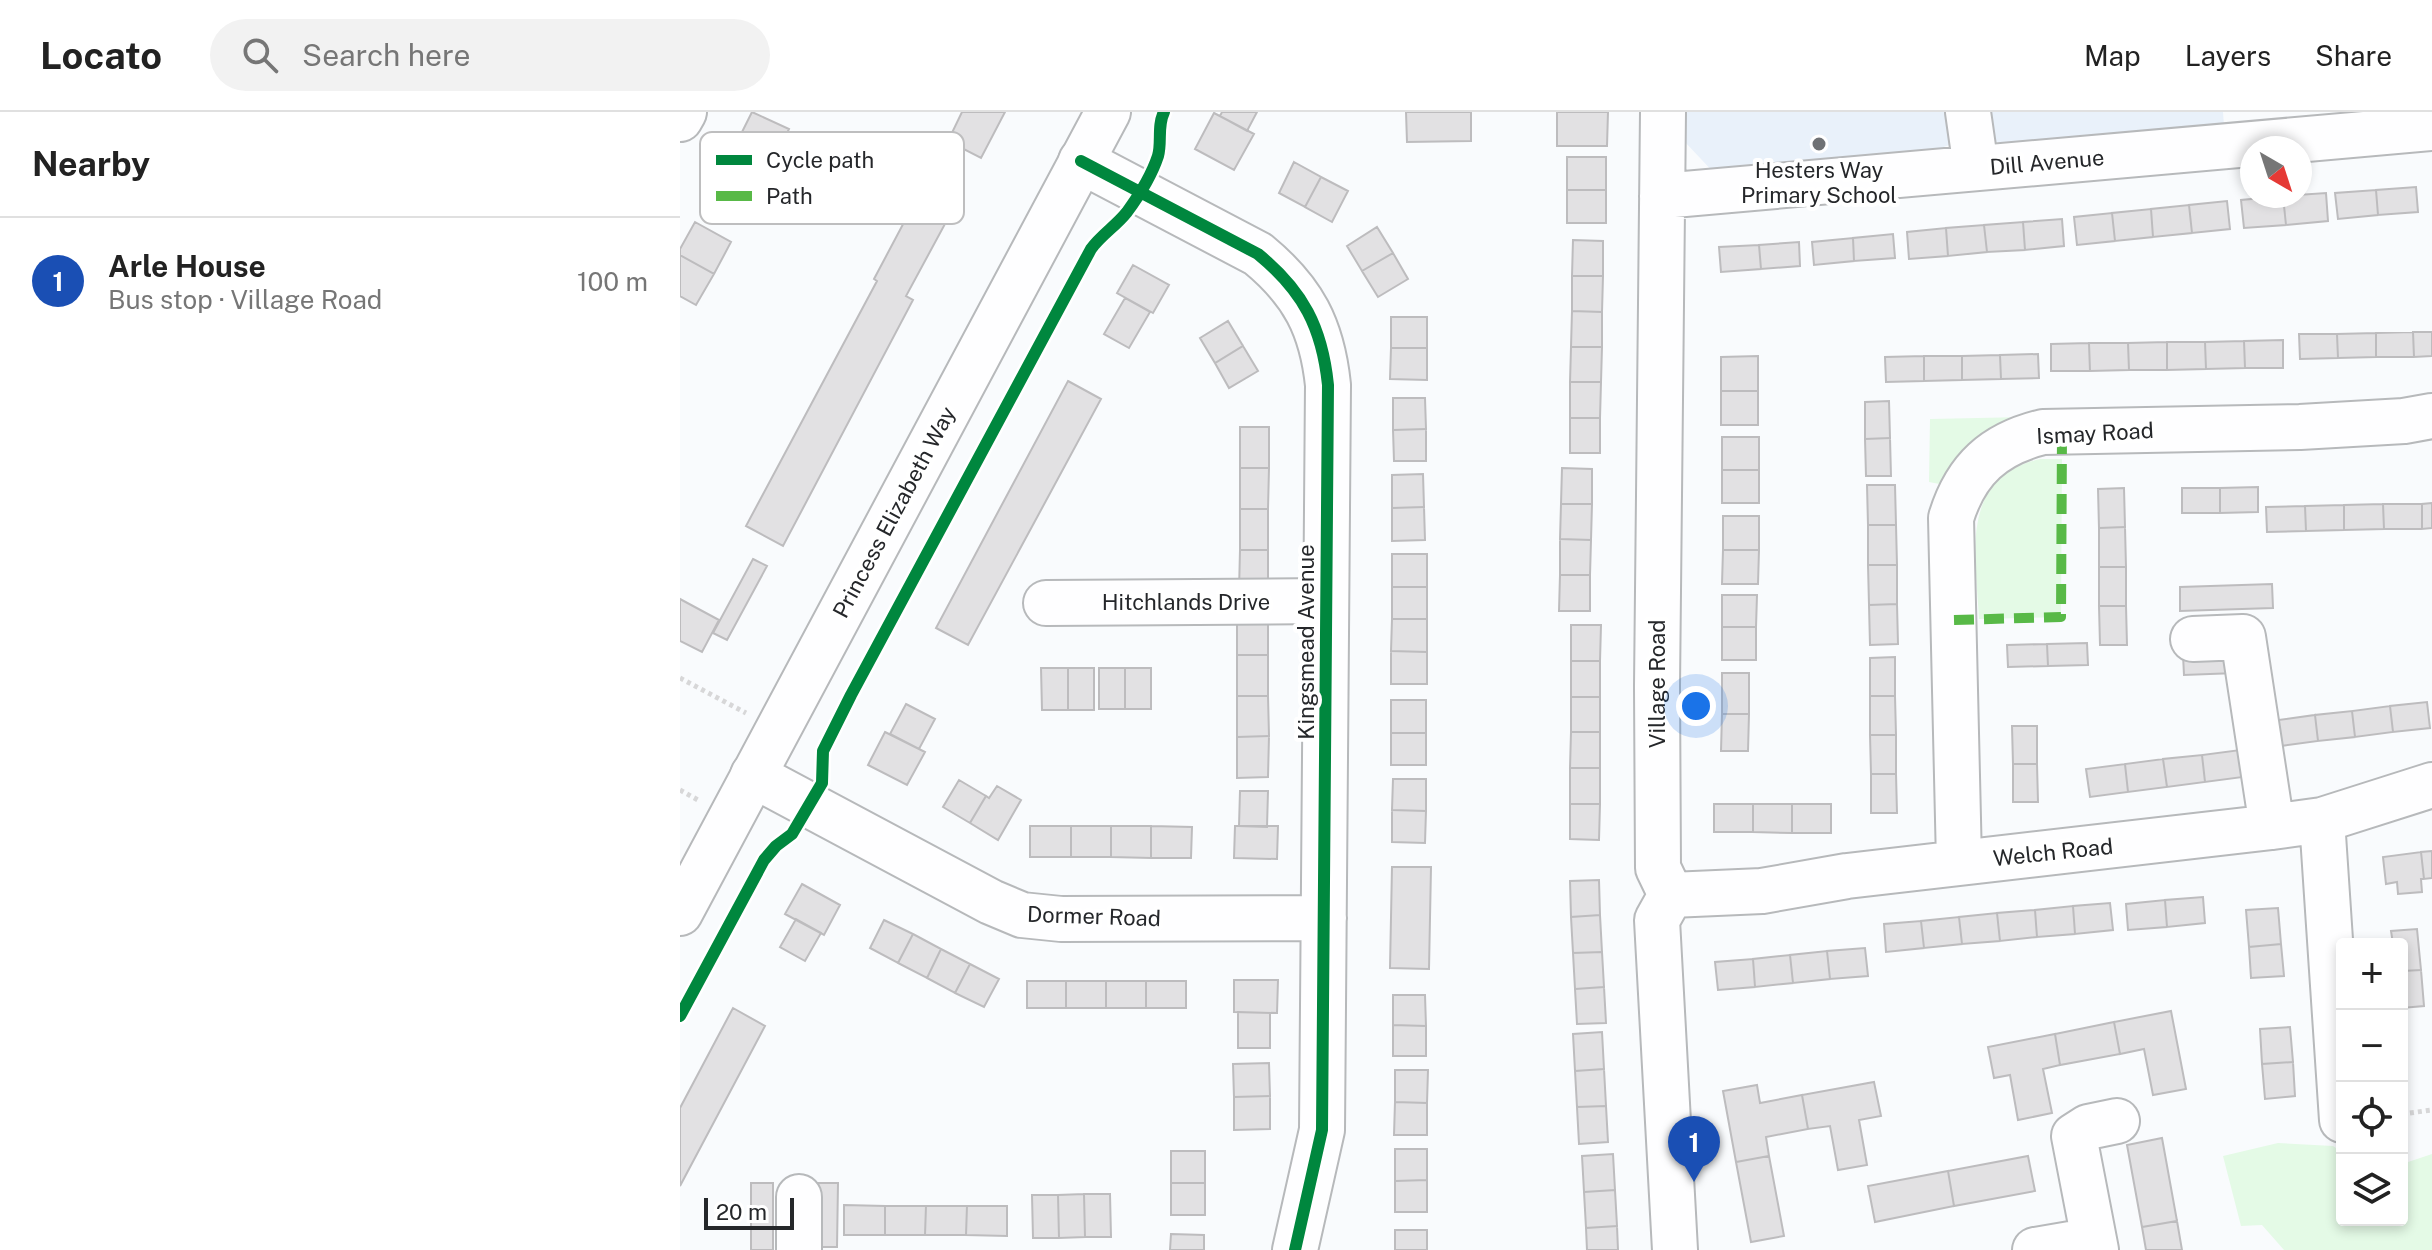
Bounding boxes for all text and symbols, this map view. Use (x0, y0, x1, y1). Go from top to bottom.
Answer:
search box (210, 19, 770, 91)
text: Locato (40, 33, 162, 78)
icon: search (238, 33, 282, 77)
text: Search here (302, 37, 470, 73)
text: Map (2084, 39, 2141, 72)
text: Layers (2185, 39, 2271, 72)
text: Share (2315, 39, 2392, 72)
legend (700, 132, 964, 224)
marker: Hesters Way Primary School (1810, 135, 1828, 153)
north arrow (2240, 136, 2312, 208)
text: Nearby (32, 144, 150, 184)
street label: Dill Avenue (1989, 144, 2105, 180)
text: Cycle path (766, 147, 874, 173)
place label: Hesters Way Primary School (1741, 157, 1897, 208)
text: Path (766, 183, 813, 209)
text: Arle House (108, 248, 266, 284)
text: 1 (52, 266, 64, 297)
text: 100 m (577, 266, 648, 297)
text: Bus stop · Village Road (108, 284, 382, 315)
street label: Princess Elizabeth Way (827, 402, 961, 622)
street label: Ismay Road (2036, 417, 2154, 449)
street label: Kingsmead Avenue (1293, 544, 1319, 740)
street label: Hitchlands Drive (1102, 589, 1270, 615)
street label: Village Road (1644, 620, 1670, 748)
your location (1676, 686, 1716, 726)
street label: Welch Road (1992, 833, 2114, 871)
street label: Dormer Road (1027, 901, 1161, 931)
map controls (2336, 938, 2408, 1226)
button: + (2336, 938, 2408, 1010)
button: − (2336, 1010, 2408, 1082)
button: locate (2336, 1082, 2408, 1154)
pin: 1 (1668, 1116, 1720, 1182)
button: layers (2336, 1154, 2408, 1226)
scale bar (704, 1194, 794, 1230)
text: 20 m (716, 1199, 767, 1225)

